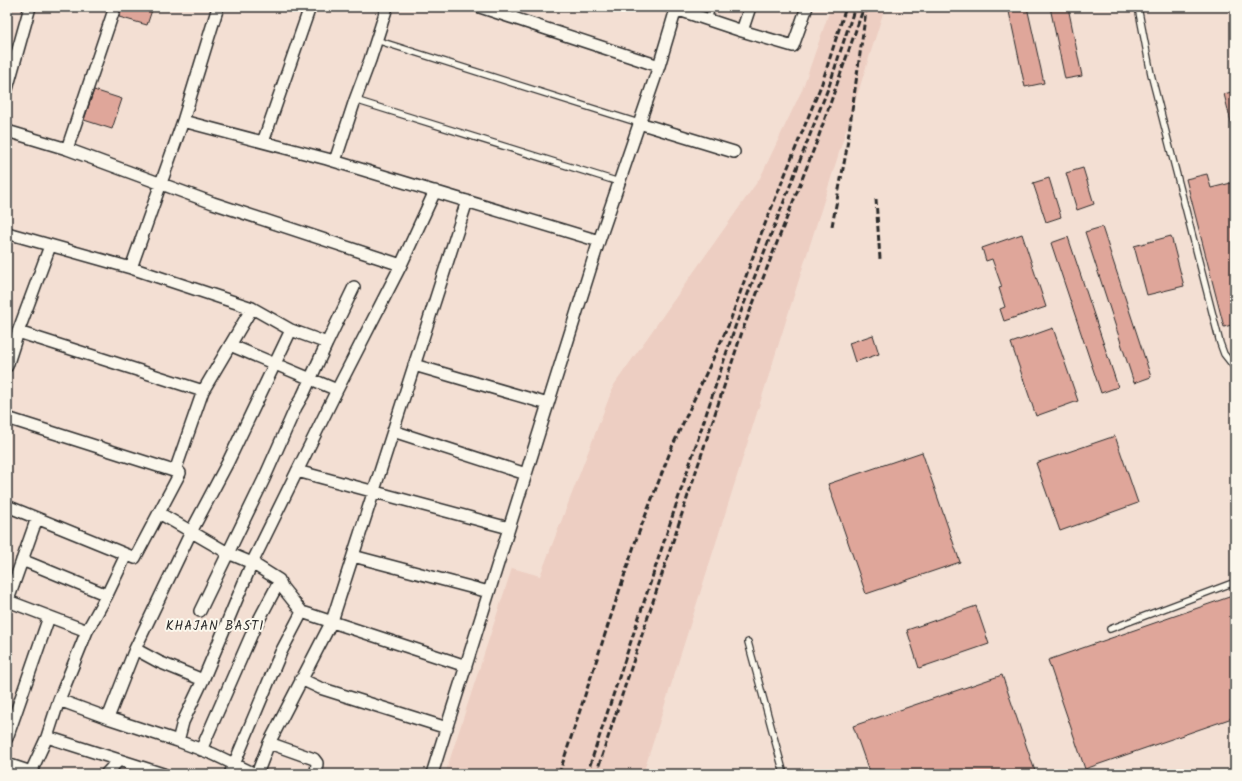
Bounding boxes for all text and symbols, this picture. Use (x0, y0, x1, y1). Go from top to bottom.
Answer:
district label: KHAJAN BASTI (166, 616, 264, 637)

